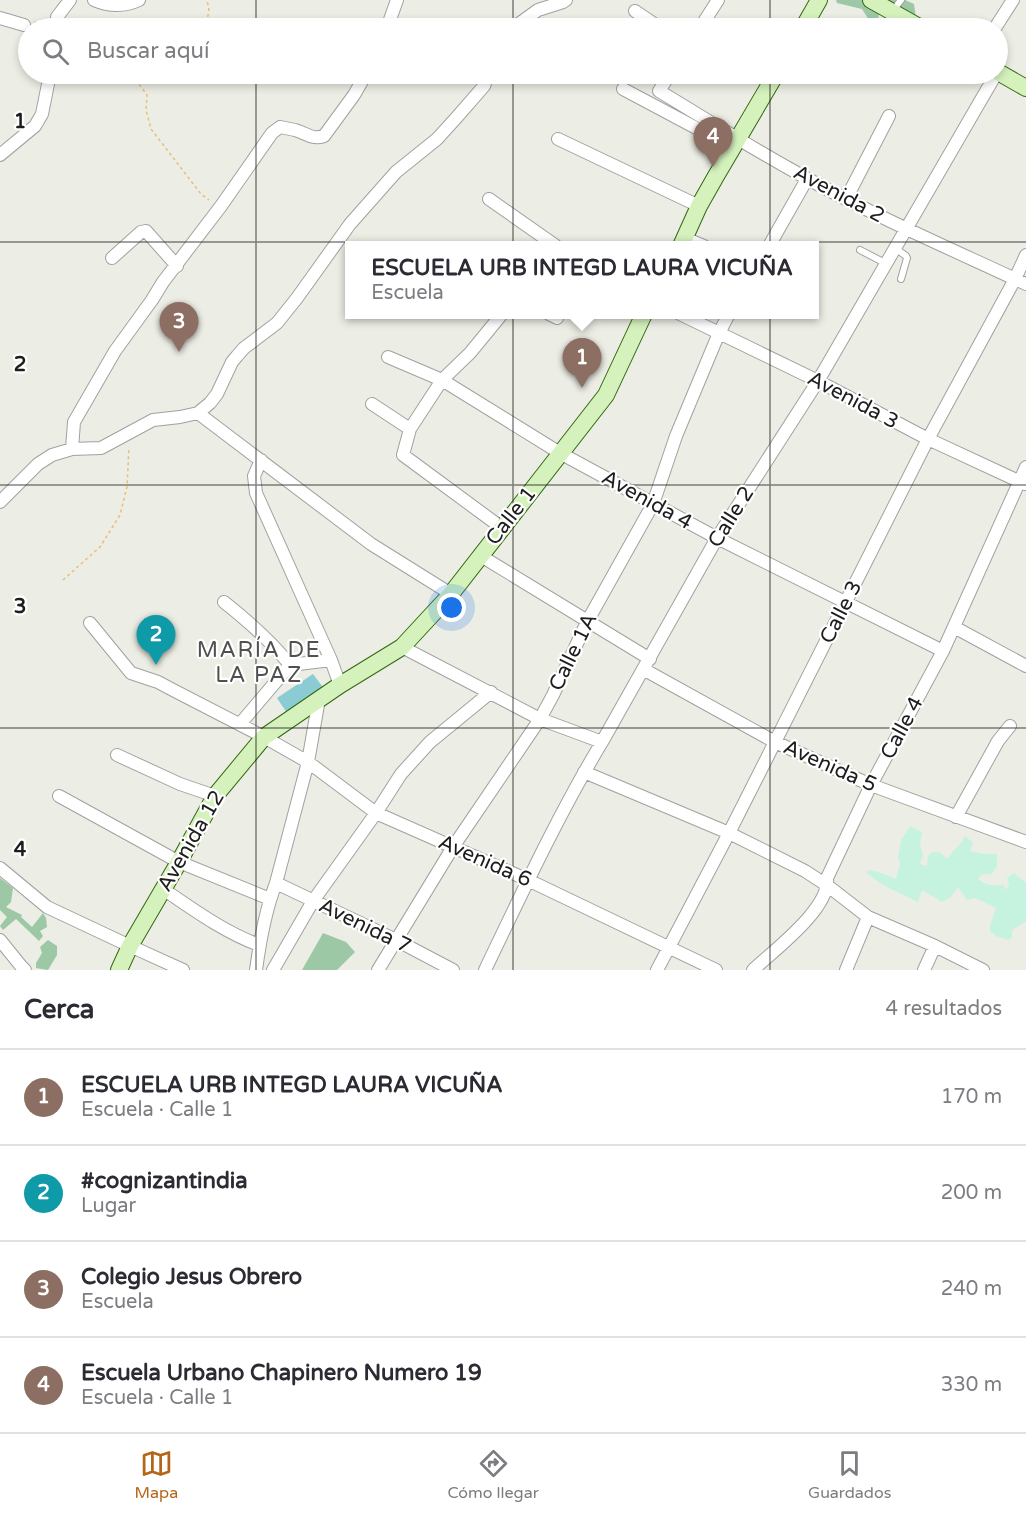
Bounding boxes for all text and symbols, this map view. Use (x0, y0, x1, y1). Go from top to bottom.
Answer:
search box (18, 18, 1008, 84)
icon: search (39, 35, 72, 68)
text: Buscar aquí (87, 38, 209, 64)
text: 1 (14, 110, 26, 134)
pin: 4 (694, 118, 732, 167)
street label: Avenida 2 (789, 160, 889, 228)
popup (345, 241, 819, 319)
text: ESCUELA URB INTEGD LAURA VICUÑA (371, 255, 793, 281)
text: Escuela (371, 281, 444, 305)
pin: 3 (160, 302, 198, 352)
pin: 1 (562, 338, 602, 388)
text: 2 (14, 353, 26, 377)
street label: Avenida 3 (803, 366, 903, 434)
street label: Avenida 4 (597, 465, 697, 535)
street label: Calle 1 (480, 482, 542, 550)
street label: Calle 2 (703, 482, 759, 552)
street label: Calle 3 (815, 576, 867, 648)
your location (437, 593, 466, 622)
text: 3 (14, 595, 26, 619)
street label: Calle 1A (544, 609, 602, 695)
pin: 2 (136, 616, 176, 665)
district label: MARÍA DE LA PAZ (197, 636, 321, 688)
street label: Calle 4 (875, 692, 929, 764)
street label: Avenida 5 (779, 734, 881, 798)
street label: Avenida 12 (152, 786, 230, 896)
street label: Avenida 6 (434, 829, 536, 893)
text: 4 (14, 838, 27, 862)
street label: Avenida 7 (315, 893, 415, 959)
text: Cerca (24, 994, 94, 1025)
text: 4 resultados (886, 997, 1002, 1021)
text: ESCUELA URB INTEGD LAURA VICUÑA (81, 1072, 503, 1098)
text: 1 (37, 1085, 50, 1109)
text: 170 m (941, 1085, 1002, 1109)
text: Escuela · Calle 1 (81, 1098, 233, 1122)
text: #cognizantindia (81, 1168, 248, 1194)
text: 2 (37, 1181, 50, 1205)
text: 200 m (941, 1181, 1002, 1205)
text: Lugar (81, 1194, 136, 1218)
text: Colegio Jesus Obrero (81, 1264, 302, 1290)
text: 3 (37, 1277, 50, 1301)
text: 240 m (941, 1277, 1002, 1301)
text: Escuela (81, 1290, 154, 1314)
text: Escuela Urbano Chapinero Numero 19 (81, 1360, 482, 1386)
text: 4 (37, 1373, 50, 1397)
text: 330 m (941, 1373, 1002, 1397)
text: Escuela · Calle 1 (81, 1386, 233, 1410)
tab: Mapa (135, 1447, 178, 1503)
tab: Cómo llegar (447, 1447, 539, 1503)
tab: Guardados (808, 1447, 891, 1503)

